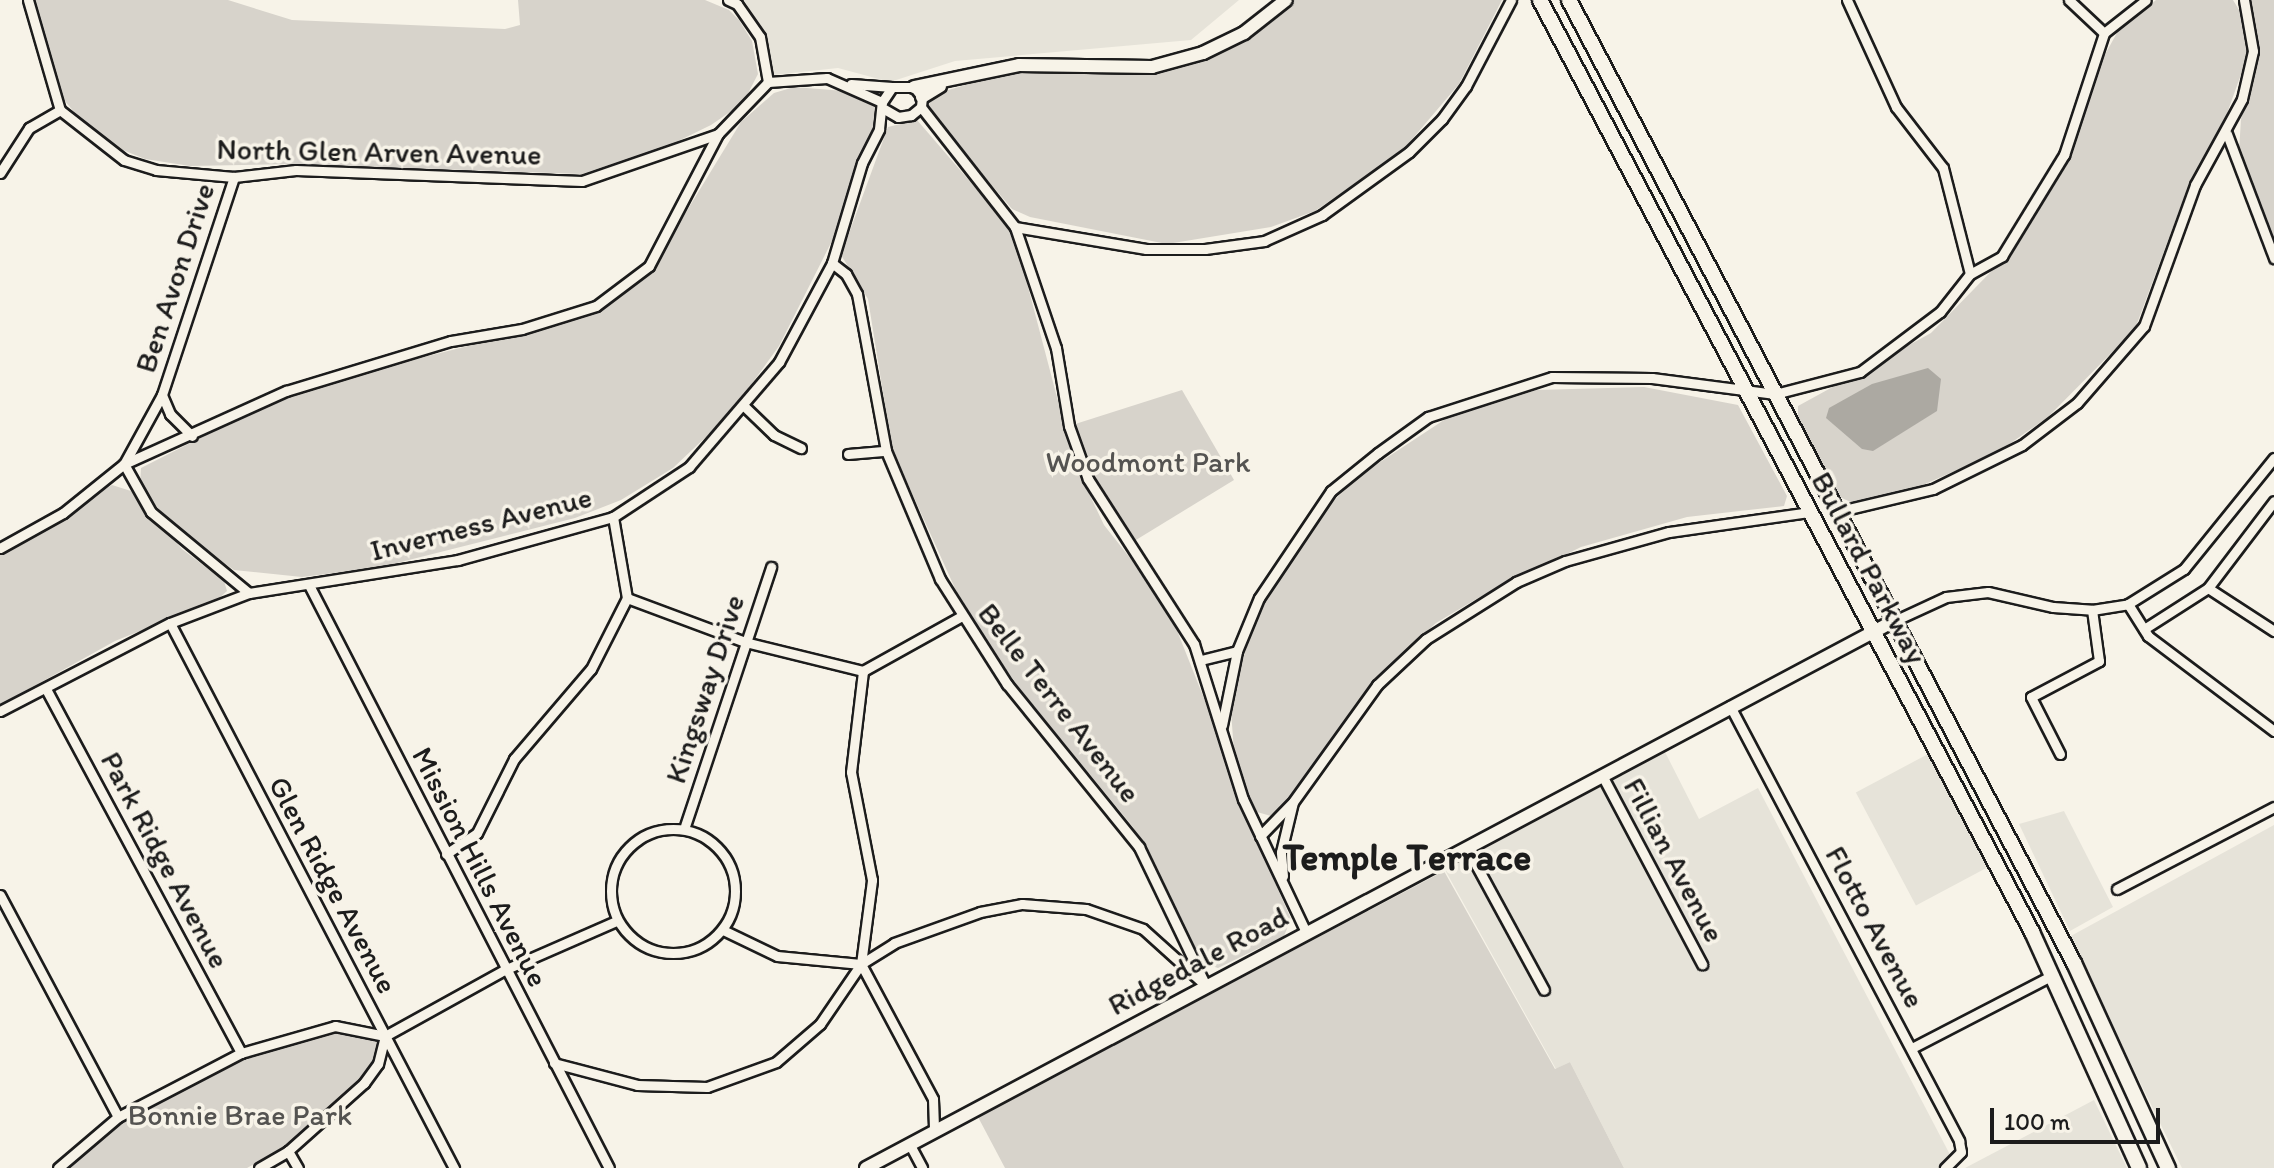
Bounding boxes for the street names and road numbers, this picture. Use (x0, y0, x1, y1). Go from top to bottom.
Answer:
street label: North Glen Arven Avenue (216, 131, 542, 173)
street label: Ben Avon Drive (128, 179, 222, 377)
street label: Bullard Parkway (1804, 466, 1934, 670)
street label: Inverness Avenue (367, 479, 595, 569)
street label: Kingsway Drive (658, 590, 752, 788)
street label: Belle Terre Avenue (972, 598, 1146, 808)
street label: Mission Hills Avenue (404, 741, 556, 993)
street label: Park Ridge Avenue (93, 746, 237, 974)
street label: Glen Ridge Avenue (261, 771, 405, 999)
street label: Fillian Avenue (1616, 772, 1732, 948)
street label: Flotto Avenue (1818, 841, 1932, 1013)
street label: Ridgedale Road (1102, 899, 1294, 1023)

